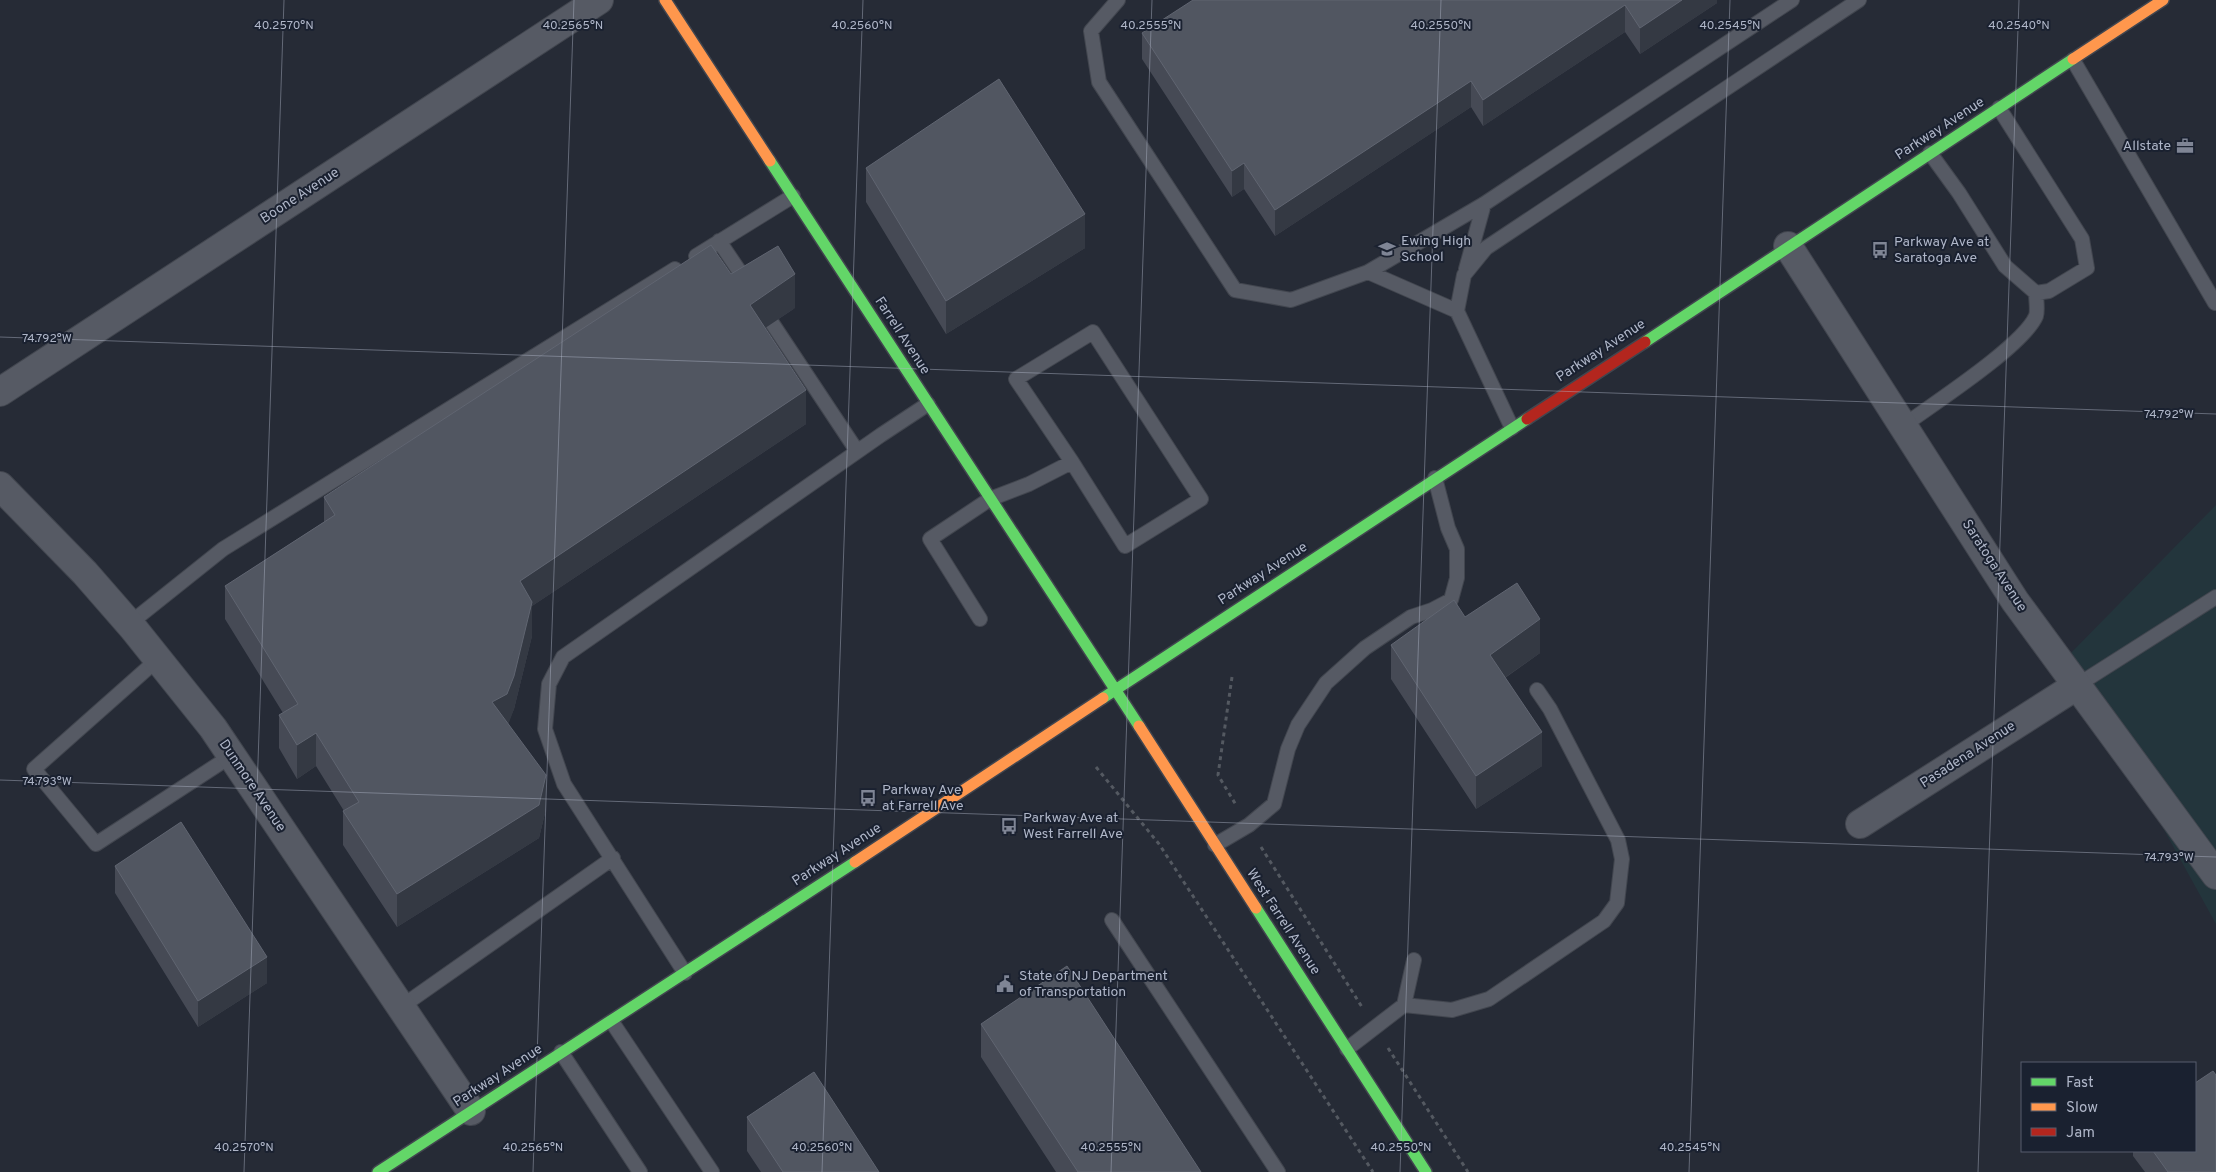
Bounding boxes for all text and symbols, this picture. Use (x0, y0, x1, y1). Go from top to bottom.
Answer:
text: 40.2570°N (254, 18, 314, 34)
text: 40.2565°N (543, 18, 603, 34)
text: 40.2560°N (832, 18, 892, 34)
text: 40.2555°N (1121, 18, 1181, 34)
text: 40.2550°N (1410, 18, 1472, 34)
text: 40.2545°N (1699, 18, 1761, 34)
text: 40.2540°N (1988, 18, 2050, 34)
street label: Parkway Avenue (1892, 94, 1988, 164)
office icon: Allstate (2175, 136, 2195, 156)
place label: Allstate (2123, 138, 2171, 155)
street label: Boone Avenue (258, 164, 342, 228)
place label: Ewing High School (1401, 233, 1471, 266)
place label: Parkway Ave at Saratoga Ave (1894, 234, 1989, 267)
school or university icon: Ewing High School (1377, 239, 1397, 259)
bus stop icon: Parkway Ave at Saratoga Ave (1870, 240, 1890, 260)
street label: Farrell Avenue (871, 294, 933, 378)
street label: Parkway Avenue (1553, 316, 1649, 386)
text: 74.792°W (22, 331, 72, 347)
text: 74.792°W (2144, 407, 2194, 423)
street label: Saratoga Avenue (1958, 517, 2030, 615)
street label: Parkway Avenue (1215, 539, 1311, 609)
street label: Pasadena Avenue (1917, 718, 2019, 792)
street label: Dunmore Avenue (215, 737, 289, 835)
text: 74.793°W (22, 774, 72, 790)
place label: Parkway Ave at Farrell Ave (882, 782, 964, 815)
bus stop icon: Parkway Ave at Farrell Ave (858, 788, 878, 808)
place label: Parkway Ave at West Farrell Ave (1023, 810, 1123, 843)
bus stop icon: Parkway Ave at West Farrell Ave (999, 816, 1019, 836)
street label: Parkway Avenue (789, 820, 885, 890)
text: 74.793°W (2144, 850, 2194, 866)
street label: West Farrell Avenue (1242, 866, 1324, 978)
place label: State of NJ Department of Transportation (1019, 968, 1168, 1001)
public building icon: State of NJ Department of Transportation (995, 974, 1015, 994)
street label: Parkway Avenue (450, 1041, 546, 1111)
legend (2021, 1062, 2196, 1152)
text: Fast (2066, 1074, 2094, 1093)
text: Slow (2066, 1099, 2098, 1118)
text: Jam (2066, 1124, 2095, 1143)
text: 40.2570°N (214, 1140, 274, 1156)
text: 40.2565°N (503, 1140, 563, 1156)
text: 40.2560°N (792, 1140, 852, 1156)
text: 40.2555°N (1081, 1140, 1141, 1156)
text: 40.2550°N (1370, 1140, 1432, 1156)
text: 40.2545°N (1659, 1140, 1721, 1156)

